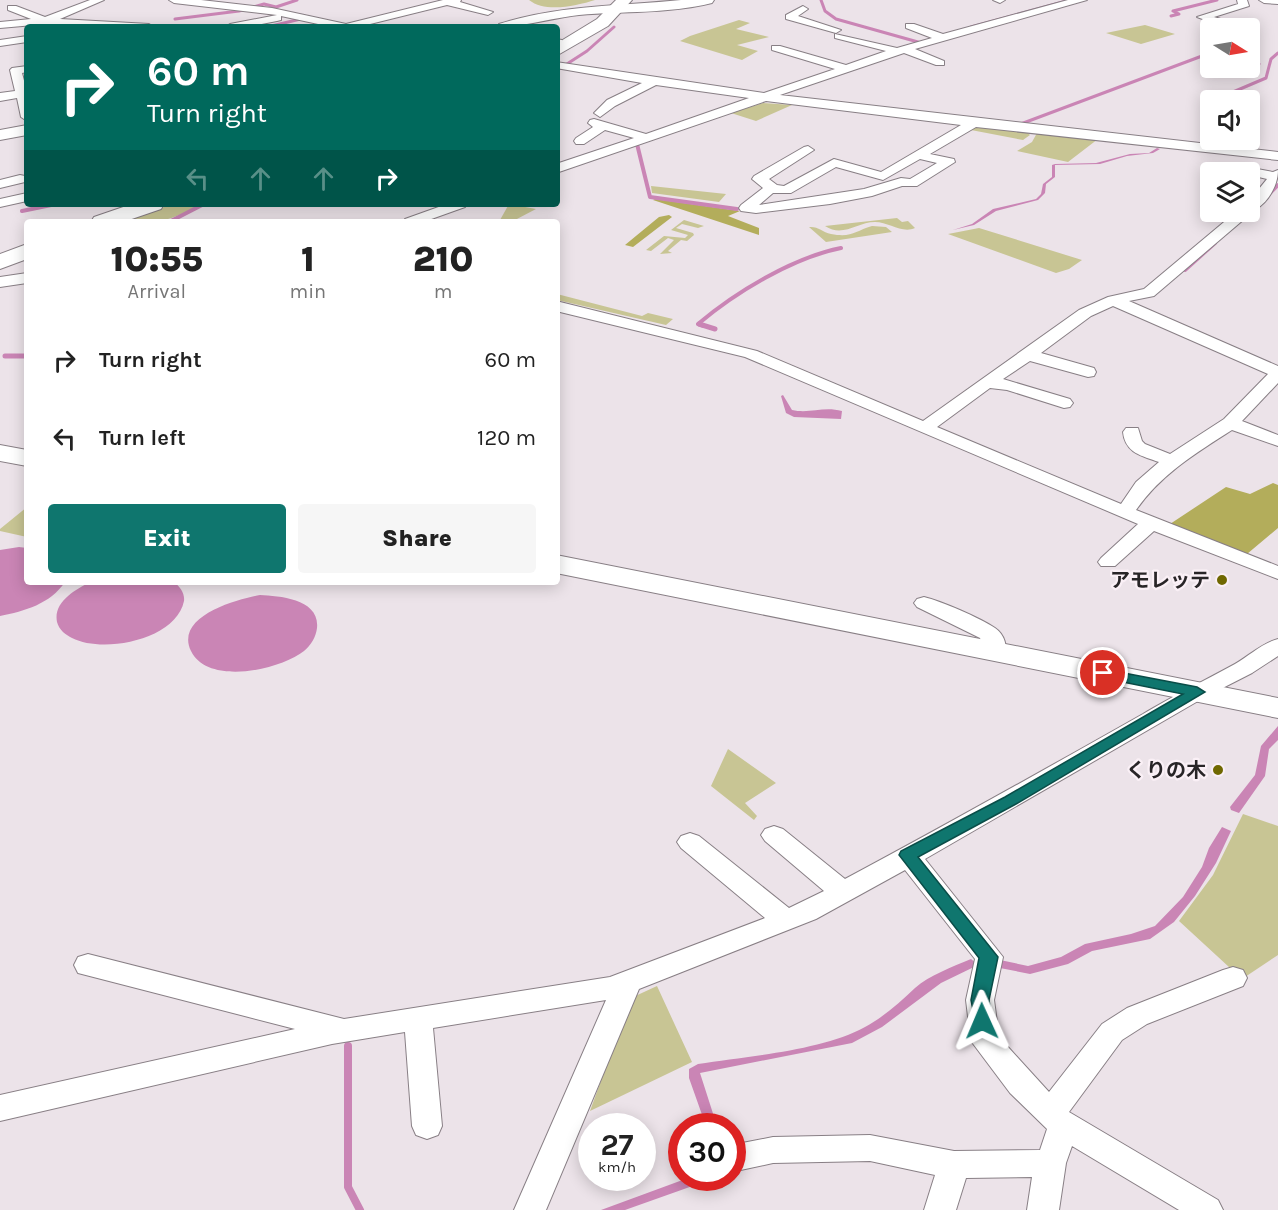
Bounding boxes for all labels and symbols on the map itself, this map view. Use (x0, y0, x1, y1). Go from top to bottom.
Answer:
north arrow (1200, 18, 1260, 78)
place label: アモレッテ (1110, 569, 1210, 592)
marker: アモレッテ (1215, 573, 1229, 587)
pin (1077, 647, 1128, 698)
place label: くりの木 (1126, 759, 1206, 782)
marker: くりの木 (1211, 763, 1225, 777)
position arrow (950, 989, 1014, 1053)
speed limit sign: 30 (668, 1113, 746, 1191)

